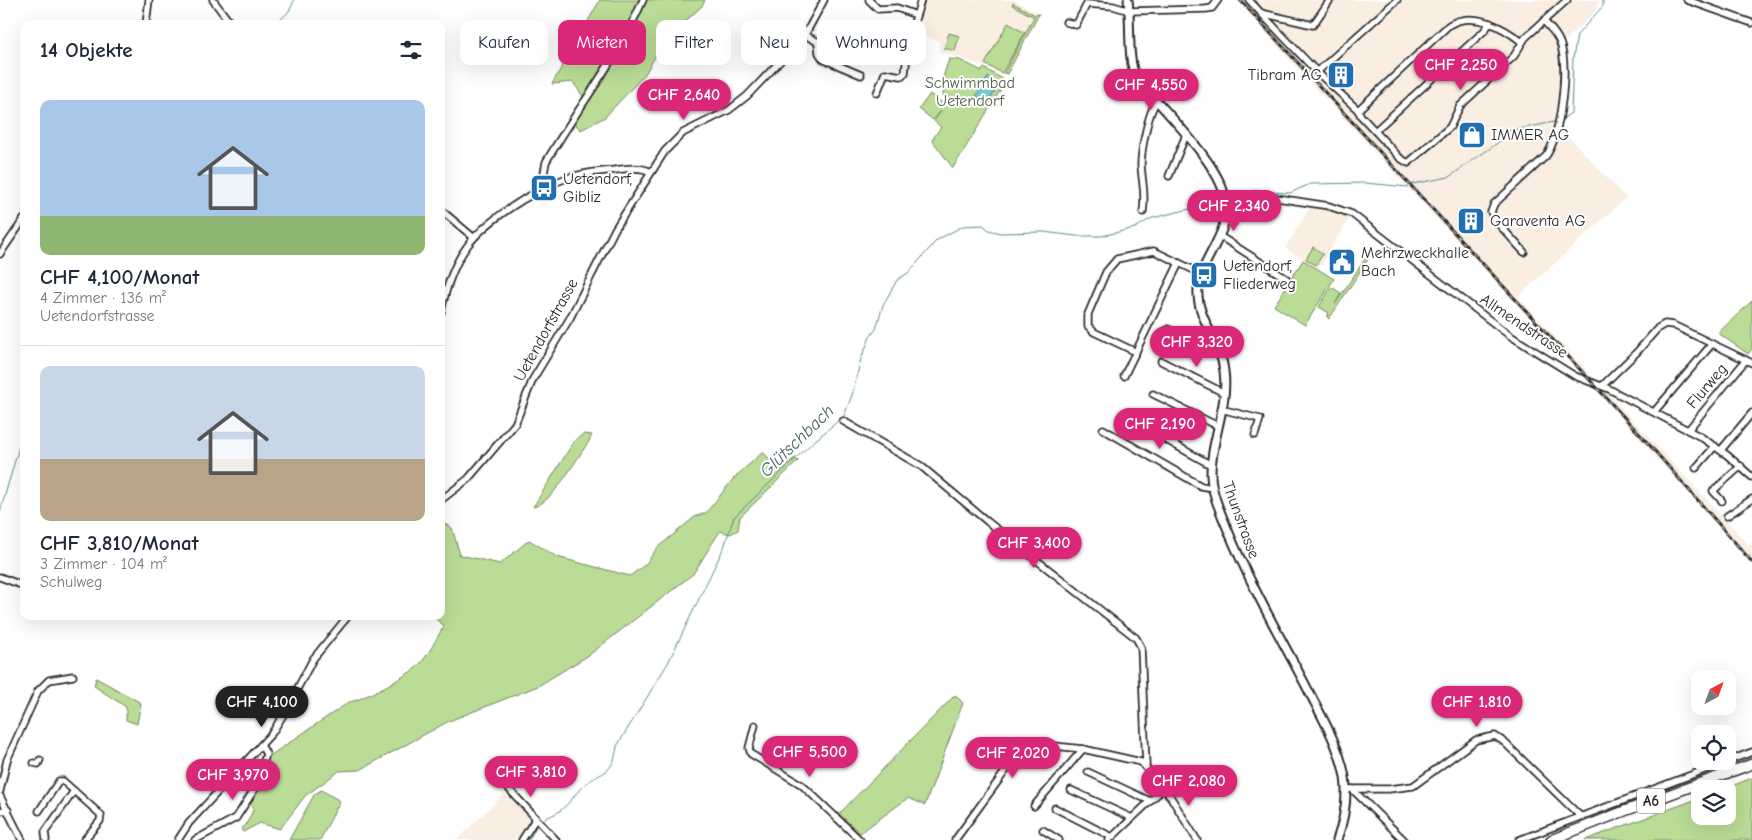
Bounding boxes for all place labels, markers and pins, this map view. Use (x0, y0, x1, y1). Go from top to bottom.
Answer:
pin: CHF 2,250 (1404, 48, 1518, 91)
building icon: Tibram AG (1326, 60, 1356, 90)
place label: Tibram AG (1248, 66, 1322, 84)
pin: CHF 4,550 (1094, 68, 1208, 111)
pin: CHF 2,640 (627, 78, 741, 121)
shop icon: IMMER AG (1457, 120, 1487, 150)
place label: IMMER AG (1491, 126, 1569, 144)
place label: Uetendorf, Gibliz (563, 170, 632, 206)
bus stop icon: Uetendorf, Gibliz (529, 173, 559, 203)
pin: CHF 2,340 (1177, 190, 1291, 232)
building icon: Garaventa AG (1456, 206, 1486, 236)
place label: Garaventa AG (1490, 212, 1586, 230)
place label: Mehrzweckhalle Bach (1361, 244, 1469, 280)
public building icon: Mehrzweckhalle Bach (1327, 247, 1357, 277)
place label: Uetendorf, Fliederweg (1223, 257, 1296, 293)
bus stop icon: Uetendorf, Fliederweg (1189, 260, 1219, 290)
pin: CHF 3,320 (1140, 326, 1254, 368)
pin: CHF 2,190 (1103, 408, 1217, 450)
pin: CHF 3,400 (977, 526, 1091, 569)
pin: CHF 4,100 (205, 686, 319, 728)
pin: CHF 1,810 (1420, 686, 1534, 728)
pin: CHF 5,500 (753, 736, 867, 778)
pin: CHF 2,020 (956, 736, 1070, 779)
pin: CHF 3,810 (474, 756, 588, 798)
pin: CHF 3,970 (176, 758, 290, 801)
pin: CHF 2,080 (1132, 764, 1246, 807)

